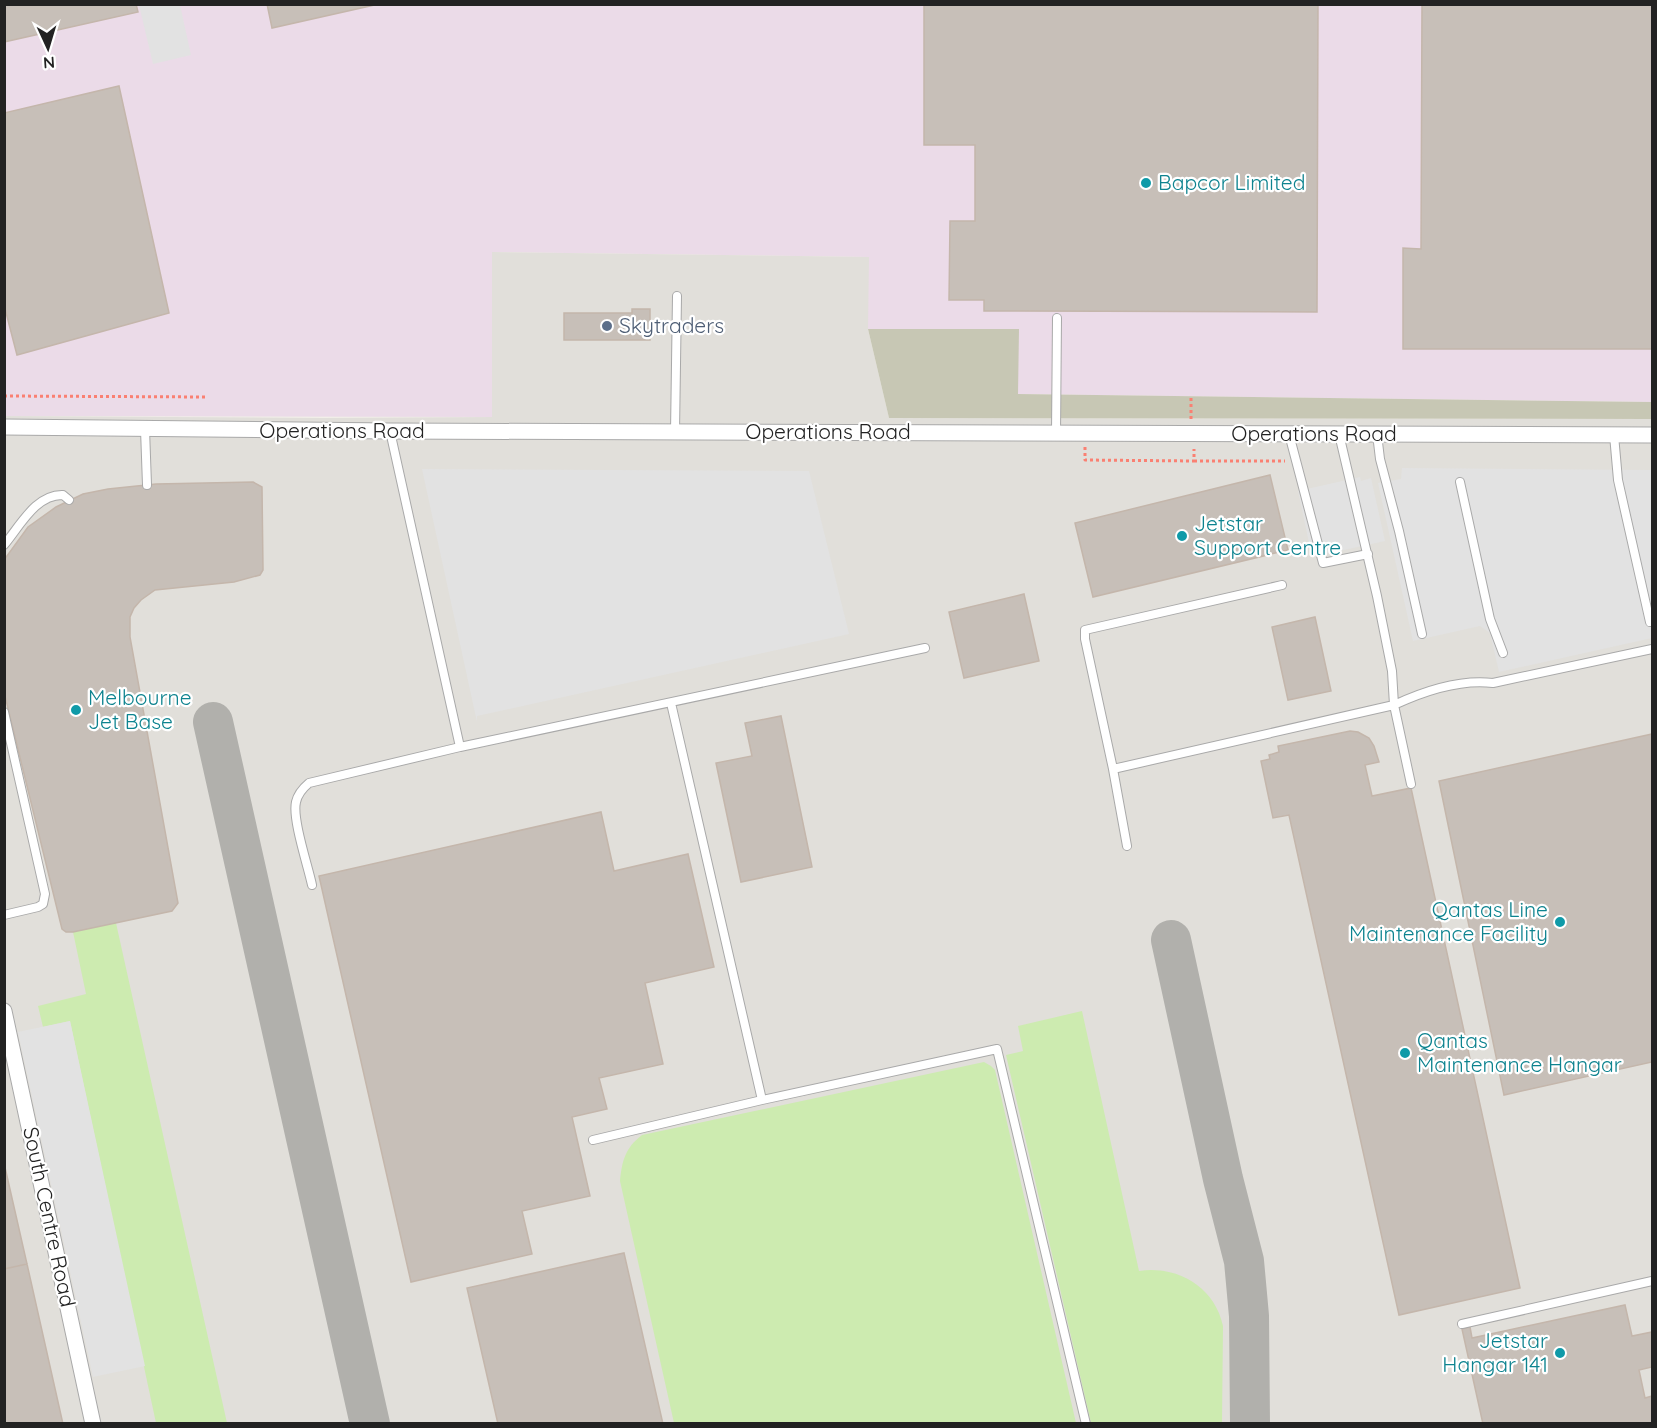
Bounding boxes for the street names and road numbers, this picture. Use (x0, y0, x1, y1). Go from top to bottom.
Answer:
street label: Operations Road (259, 417, 425, 443)
street label: Operations Road (745, 418, 911, 444)
street label: Operations Road (1231, 420, 1397, 446)
street label: South Centre Road (18, 1124, 82, 1309)

